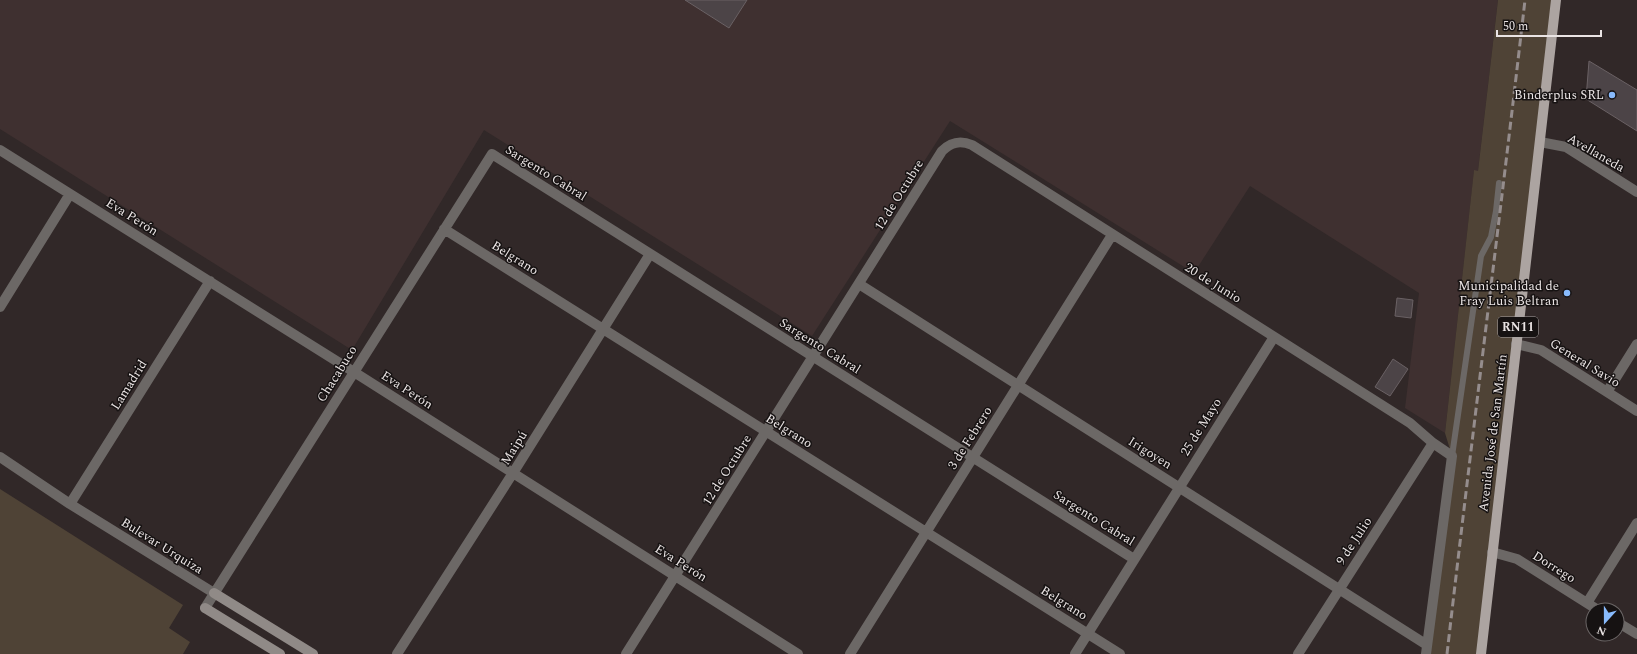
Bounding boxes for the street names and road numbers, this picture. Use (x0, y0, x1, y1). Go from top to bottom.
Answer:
street label: Avellaneda (1564, 129, 1629, 178)
street label: Sargento Cabral (501, 140, 591, 206)
street label: 12 de Octubre (869, 156, 929, 234)
street label: Eva Perón (102, 193, 162, 241)
street label: Belgrano (488, 236, 542, 280)
street label: 20 de Junio (1181, 258, 1245, 308)
street label: Sargento Cabral (775, 313, 865, 379)
road number: RN11 (1498, 317, 1538, 337)
street label: General Savio (1546, 333, 1624, 393)
street label: Chacabuco (312, 342, 362, 406)
street label: Avenida José de San Martín (1473, 353, 1513, 513)
street label: Lamadrid (106, 356, 152, 414)
street label: Eva Perón (377, 366, 437, 415)
street label: 25 de Mayo (1175, 394, 1227, 460)
street label: 3 de Febrero (943, 402, 997, 474)
street label: Belgrano (762, 409, 816, 453)
street label: Maipú (496, 427, 532, 469)
street label: 12 de Octubre (697, 431, 757, 509)
street label: Irigoyen (1124, 432, 1176, 475)
street label: Sargento Cabral (1049, 485, 1139, 551)
street label: Bulevar Urquiza (117, 513, 208, 580)
street label: 9 de Julio (1331, 513, 1377, 569)
street label: Eva Perón (651, 539, 711, 587)
street label: Dorrego (1528, 546, 1580, 588)
street label: Belgrano (1037, 581, 1091, 625)

